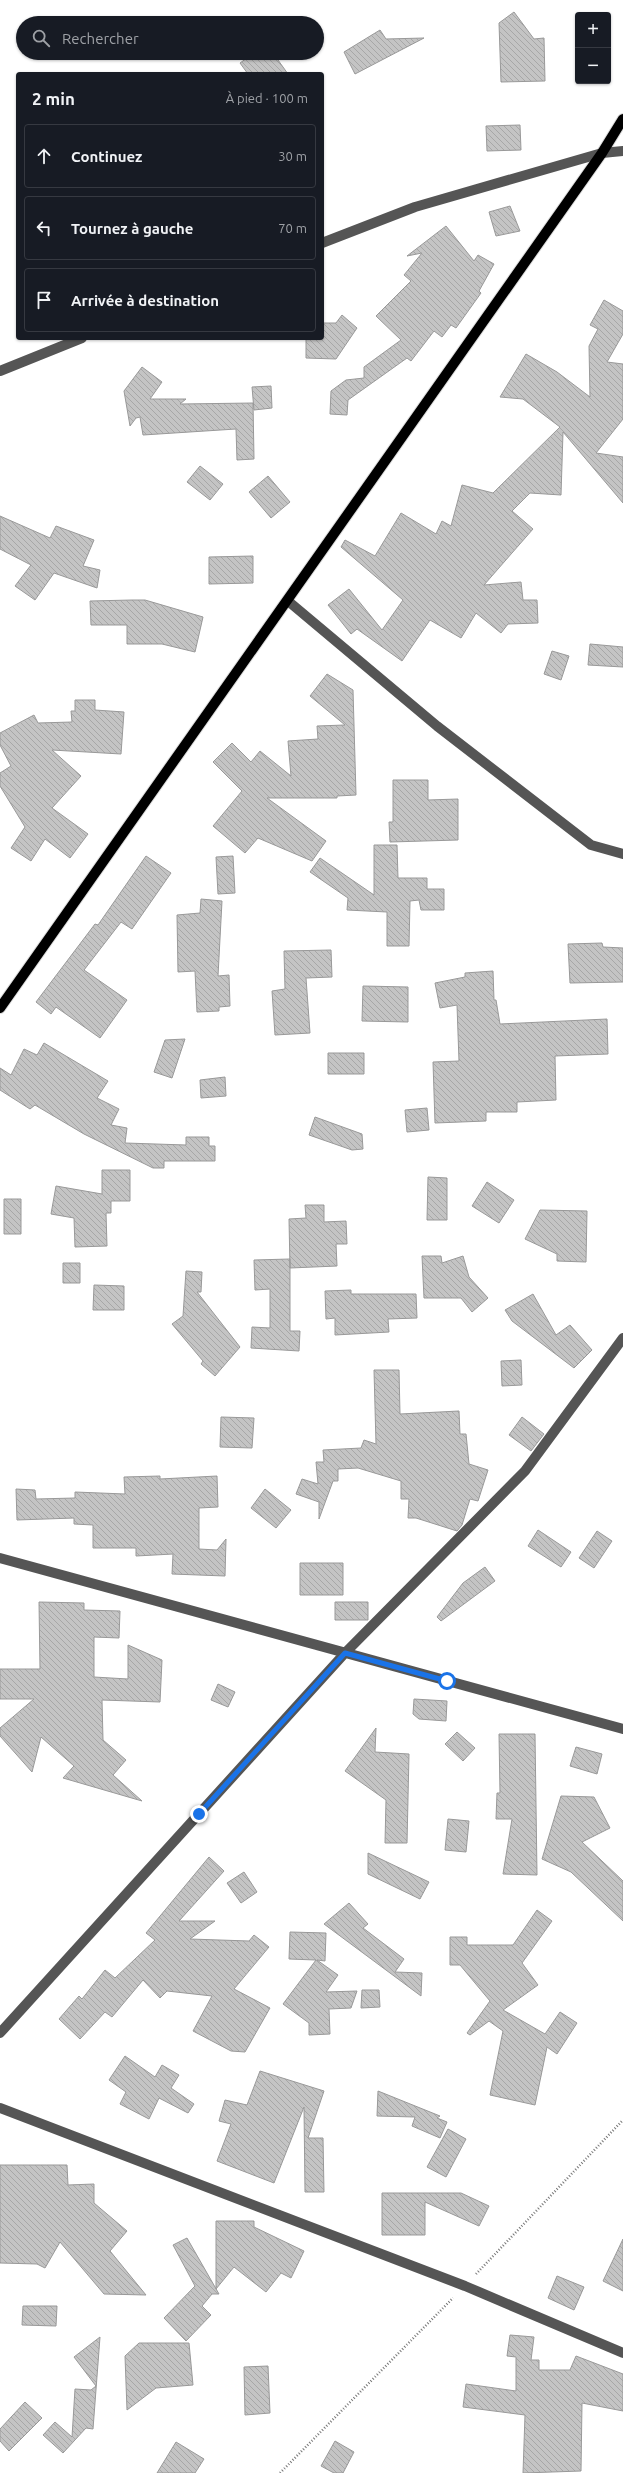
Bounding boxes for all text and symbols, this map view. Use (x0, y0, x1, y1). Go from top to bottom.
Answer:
map controls (575, 12, 611, 84)
button: + (575, 12, 611, 48)
search box (16, 16, 324, 60)
icon: search (30, 27, 52, 49)
text: Rechercher (62, 30, 139, 47)
button: − (575, 48, 611, 84)
text: 2 min (32, 89, 75, 108)
text: À pied · 100 m (226, 91, 308, 105)
icon: ahead (33, 145, 55, 167)
text: Continuez (71, 148, 142, 165)
text: 30 m (278, 149, 307, 163)
icon: left (33, 217, 55, 239)
text: Tournez à gauche (71, 220, 194, 237)
text: 70 m (278, 221, 307, 235)
icon: arrive (33, 289, 55, 311)
text: Arrivée à destination (71, 292, 219, 309)
route start (438, 1672, 456, 1690)
route end (190, 1805, 208, 1823)

